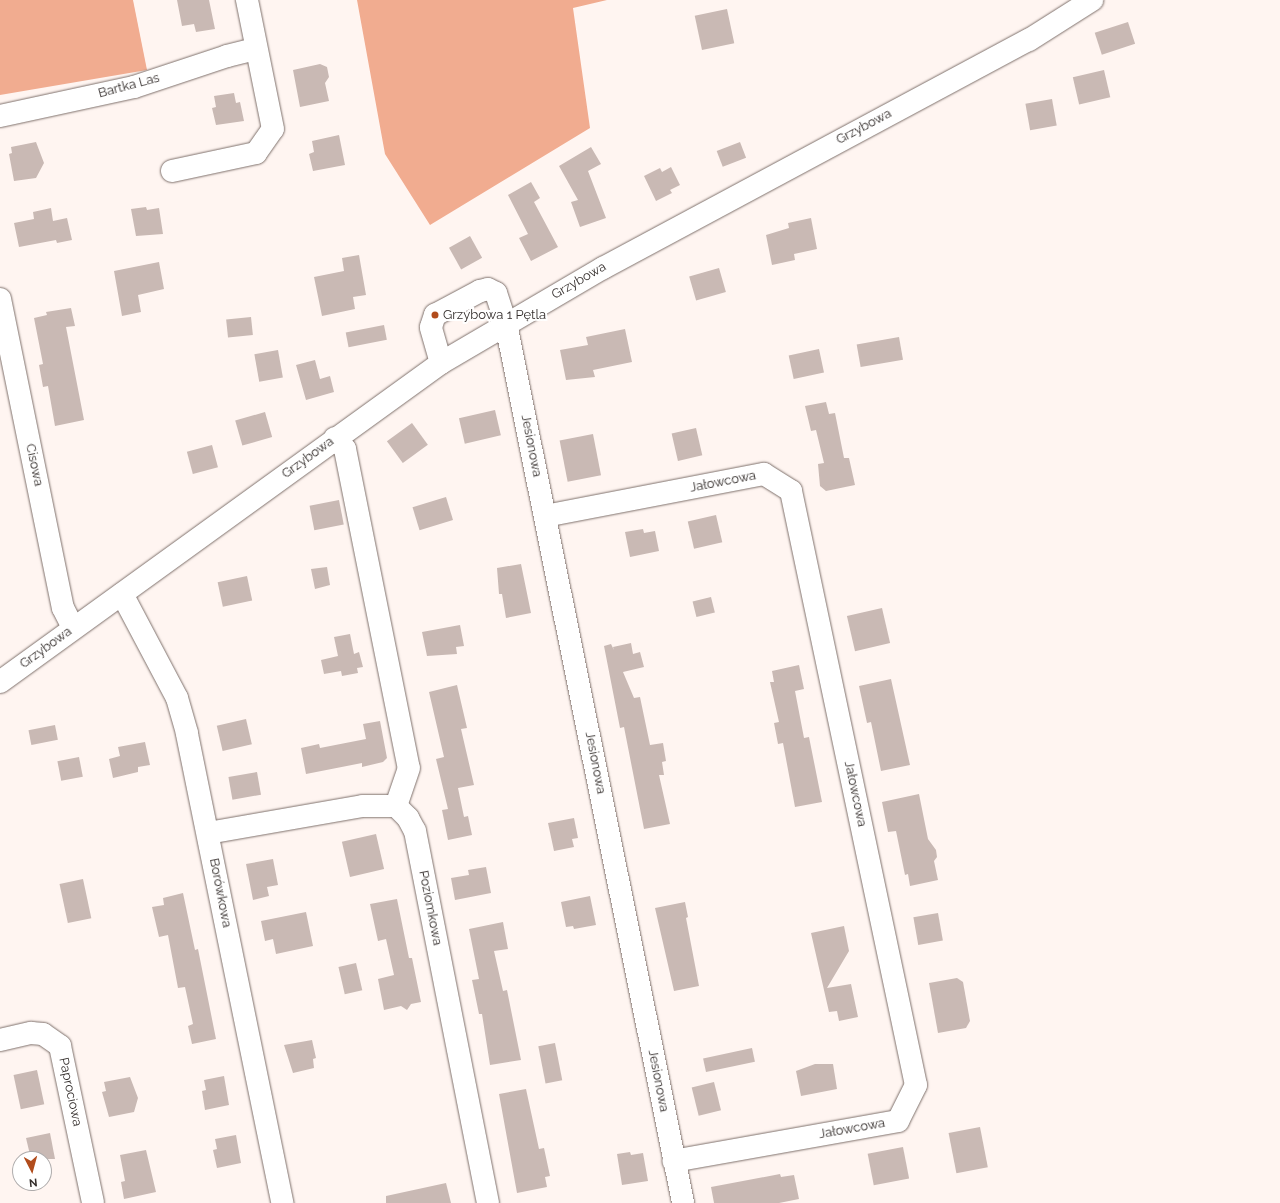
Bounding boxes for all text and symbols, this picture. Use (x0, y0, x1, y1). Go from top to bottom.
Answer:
street label: Bartka Las (97, 70, 161, 102)
street label: Grzybowa (834, 106, 894, 148)
street label: Grzybowa (549, 259, 609, 303)
place label: Grzybowa 1 Pętla (443, 307, 546, 323)
marker: Grzybowa 1 Pętla (430, 310, 440, 320)
street label: Jesionowa (517, 414, 545, 478)
street label: Grzybowa (279, 434, 337, 482)
street label: Cisowa (22, 442, 46, 488)
street label: Jałowcowa (689, 468, 757, 496)
street label: Grzybowa (17, 624, 75, 672)
street label: Jesionowa (581, 731, 609, 795)
street label: Jałowcowa (840, 760, 870, 828)
street label: Borówkowa (206, 857, 234, 929)
street label: Poziomkowa (415, 869, 445, 947)
street label: Jesionowa (644, 1049, 672, 1113)
street label: Paprociowa (55, 1056, 85, 1128)
street label: Jałowcowa (818, 1116, 886, 1142)
north arrow (12, 1151, 52, 1191)
text: N (28, 1176, 38, 1189)

